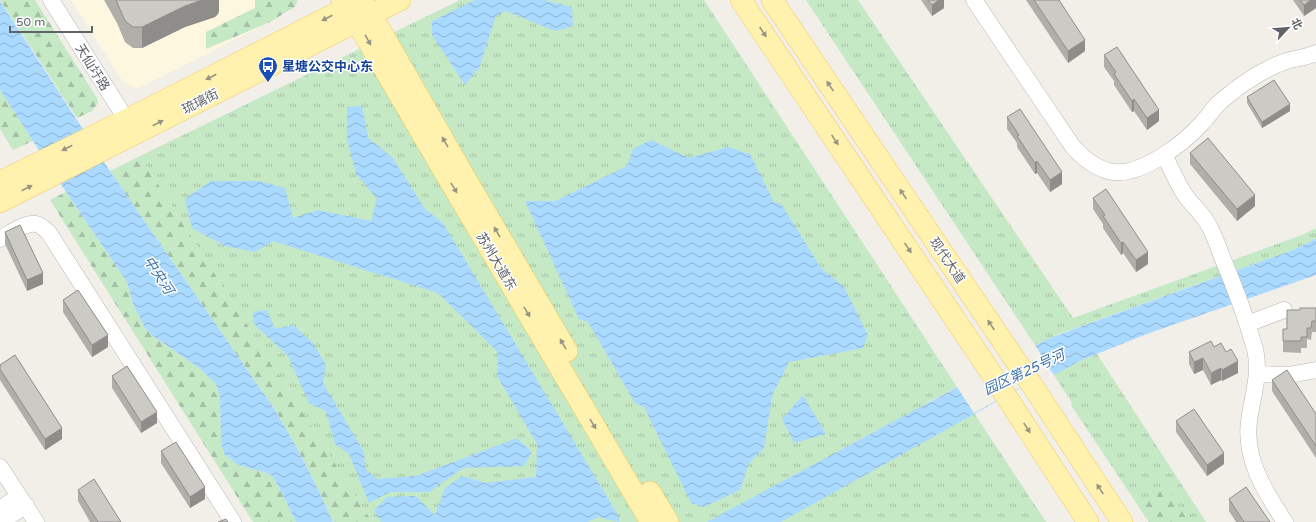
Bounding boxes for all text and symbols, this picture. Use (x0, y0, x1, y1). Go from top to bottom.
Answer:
scale bar (10, 8, 92, 34)
north arrow (1268, 8, 1308, 48)
text: 50 m (16, 15, 45, 29)
one-way arrow (321, 15, 332, 21)
text: 北 (1288, 16, 1305, 32)
one-way arrow (759, 27, 767, 38)
one-way arrow (364, 34, 371, 46)
street label: 天仙圩路 (72, 41, 113, 94)
bus stop icon: 星塘公交中心东 (257, 55, 279, 83)
place label: 星塘公交中心东 (282, 59, 373, 75)
one-way arrow (205, 74, 217, 80)
one-way arrow (826, 81, 834, 91)
street label: 琉璃街 (179, 86, 221, 118)
one-way arrow (152, 120, 164, 126)
one-way arrow (831, 135, 839, 146)
one-way arrow (441, 137, 448, 148)
one-way arrow (61, 145, 73, 152)
one-way arrow (450, 182, 457, 194)
one-way arrow (22, 185, 33, 191)
one-way arrow (899, 188, 907, 199)
one-way arrow (493, 226, 500, 238)
street label: 苏州大道东 (473, 230, 520, 293)
street label: 现代大道 (926, 235, 968, 287)
one-way arrow (904, 243, 912, 253)
water label: 中央河 (140, 253, 179, 300)
one-way arrow (523, 306, 530, 318)
one-way arrow (987, 319, 995, 330)
one-way arrow (559, 338, 566, 350)
water label: 园区第25号河 (981, 345, 1070, 399)
one-way arrow (589, 418, 596, 430)
one-way arrow (1023, 423, 1031, 433)
one-way arrow (1096, 484, 1104, 494)

